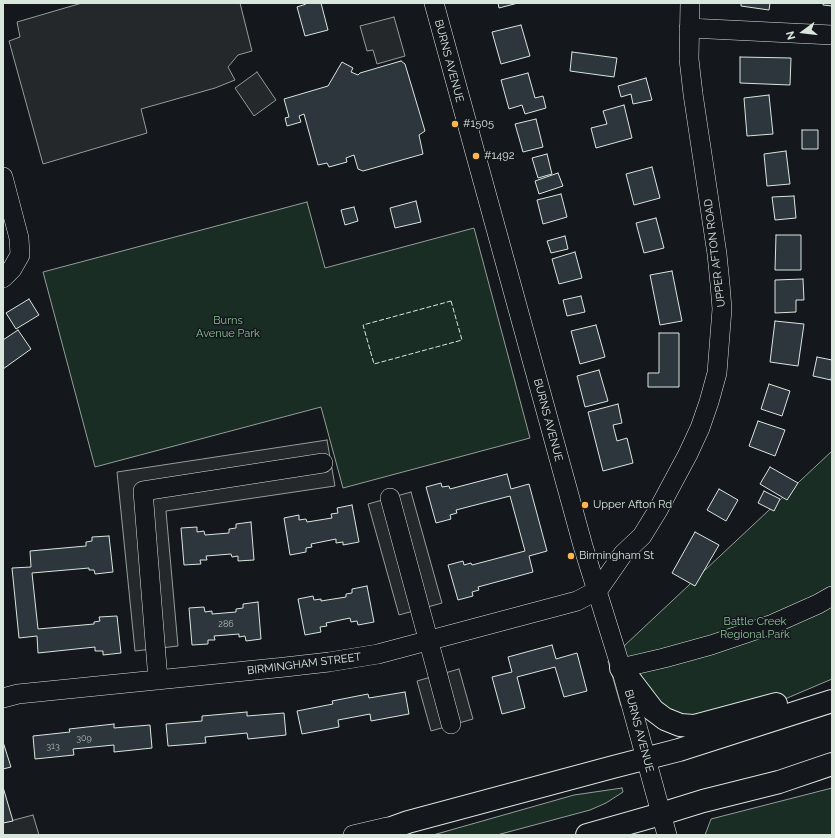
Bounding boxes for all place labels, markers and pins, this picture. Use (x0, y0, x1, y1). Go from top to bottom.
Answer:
place label: #1505 (463, 117, 494, 131)
marker: #1505 (450, 119, 460, 129)
place label: #1492 (484, 149, 514, 163)
marker: #1492 (471, 151, 481, 161)
place label: Upper Afton Rd (593, 498, 672, 512)
marker: Upper Afton Rd (580, 500, 590, 510)
place label: Birmingham St (579, 549, 654, 563)
marker: Birmingham St (566, 551, 576, 561)

